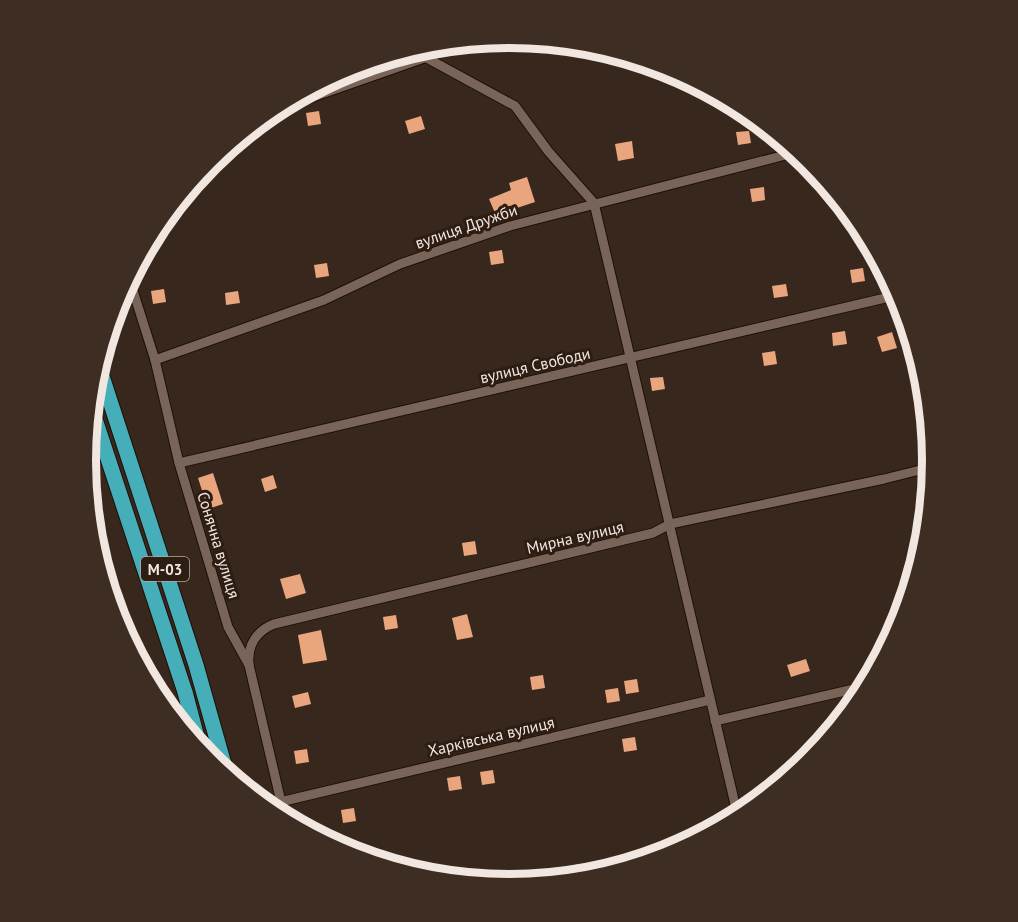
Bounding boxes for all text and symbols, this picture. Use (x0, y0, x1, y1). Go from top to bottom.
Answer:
street label: вулиця Дружби (412, 199, 520, 253)
street label: вулиця Свободи (478, 343, 592, 387)
street label: Сонячна вулиця (193, 489, 245, 601)
street label: Мирна вулиця (524, 516, 626, 558)
road number: М-03 (141, 557, 189, 581)
street label: Харківська вулиця (426, 712, 556, 760)

